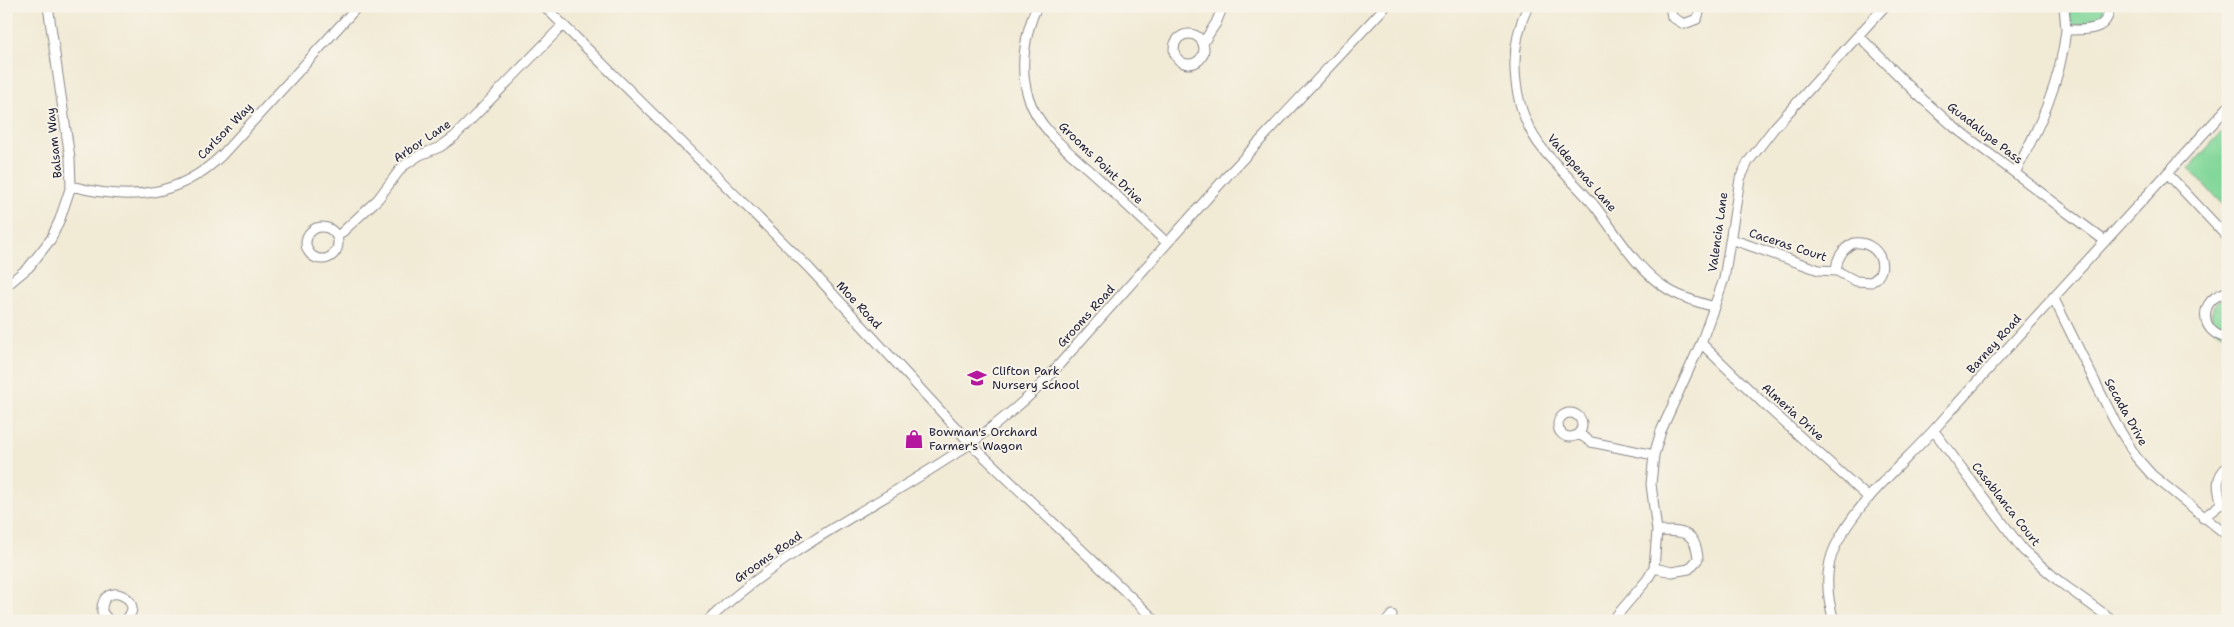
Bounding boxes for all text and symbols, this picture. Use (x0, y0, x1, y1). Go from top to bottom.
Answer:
street label: Guadalupe Pass (1944, 98, 2026, 168)
street label: Carlson Way (194, 99, 256, 163)
street label: Balsam Way (42, 107, 66, 179)
street label: Arbor Lane (390, 116, 454, 166)
street label: Grooms Point Drive (1055, 118, 1147, 208)
street label: Valdepenas Lane (1544, 131, 1620, 216)
street label: Valencia Lane (1704, 191, 1732, 273)
street label: Caceras Court (1747, 225, 1829, 265)
street label: Moe Road (833, 278, 885, 333)
street label: Grooms Road (1054, 281, 1119, 351)
street label: Barney Road (1963, 311, 2025, 377)
place label: Clifton Park Nursery School (992, 363, 1080, 393)
school or university icon: Clifton Park Nursery School (966, 367, 988, 389)
street label: Secada Drive (2101, 375, 2151, 449)
street label: Almeria Drive (1758, 380, 1828, 444)
place label: Bowman's Orchard Farmer's Wagon (929, 424, 1038, 454)
shop icon: Bowman's Orchard Farmer's Wagon (903, 428, 925, 450)
street label: Casablanca Court (1968, 459, 2044, 549)
street label: Grooms Road (731, 528, 805, 586)

